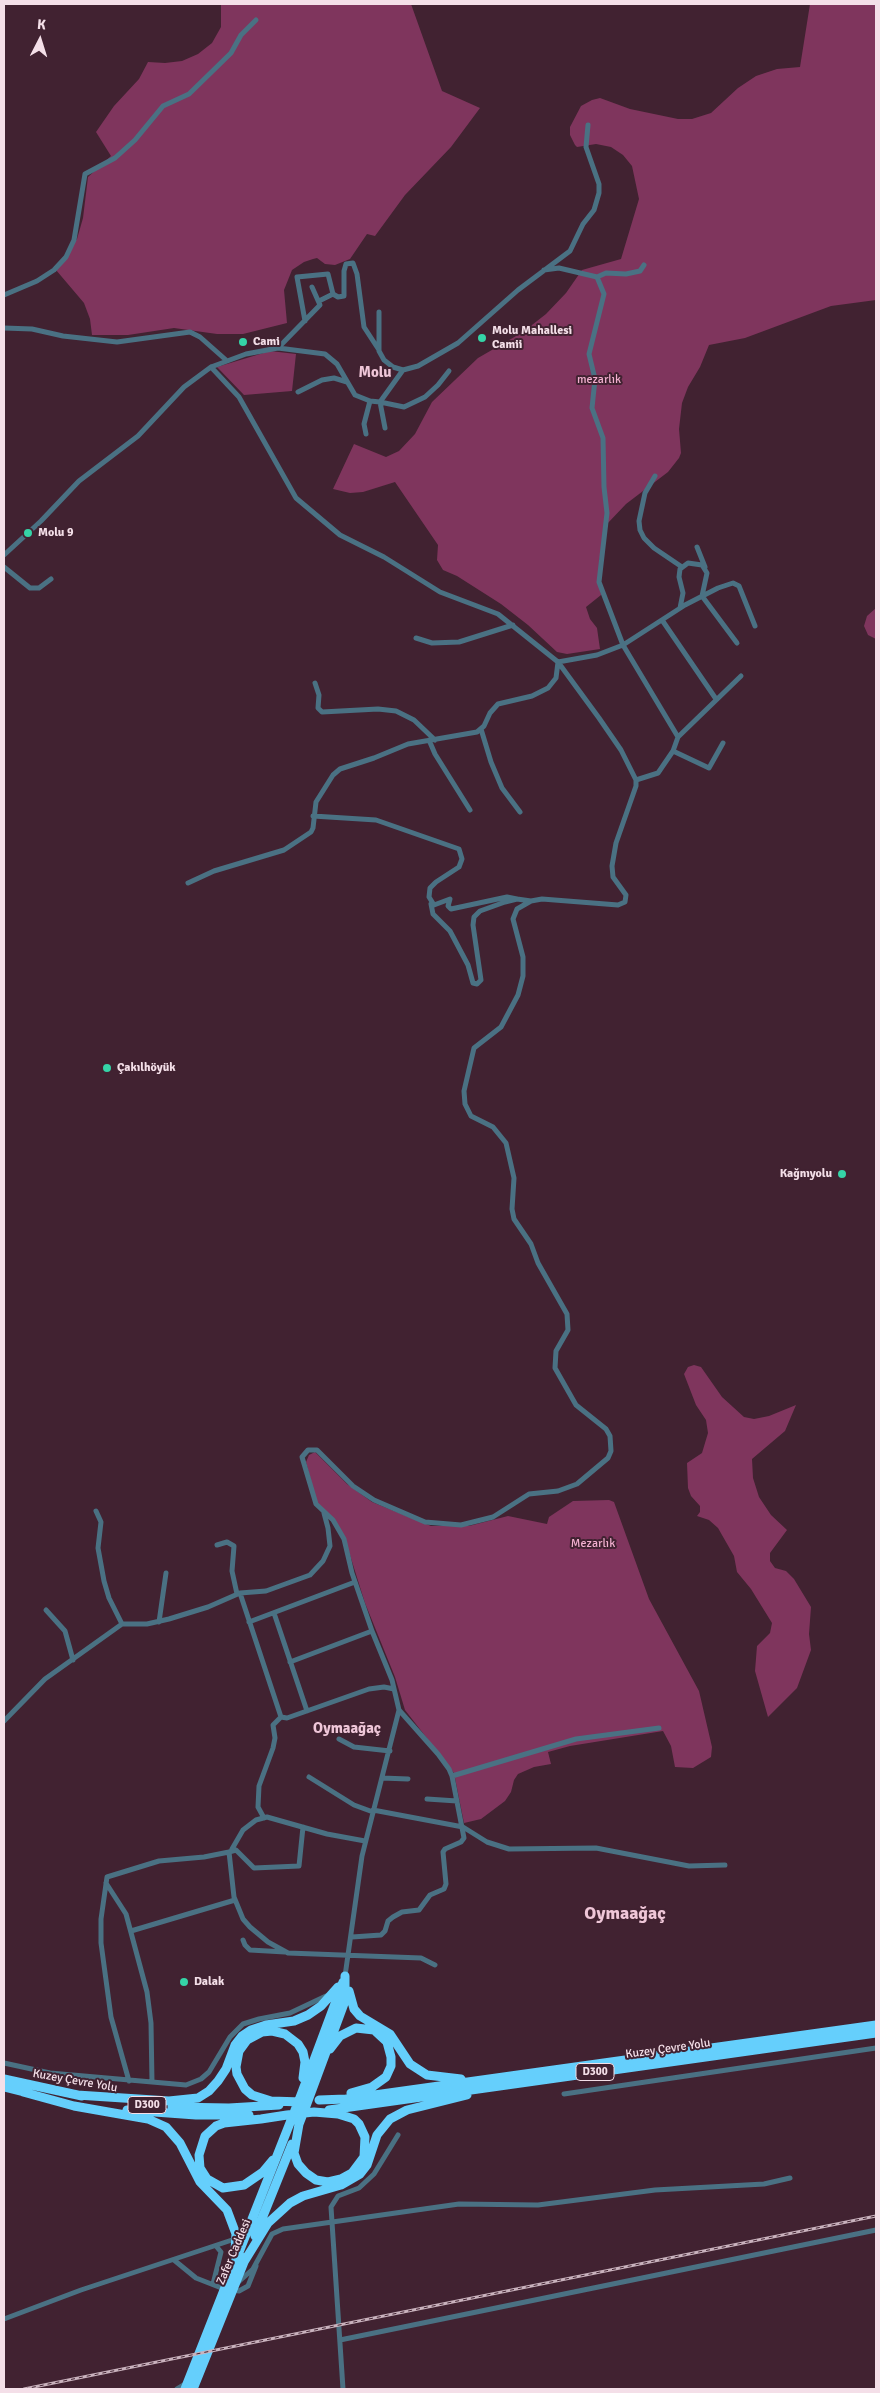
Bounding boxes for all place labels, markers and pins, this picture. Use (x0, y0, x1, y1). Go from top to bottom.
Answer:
place label: Molu Mahallesi Camii (492, 324, 572, 352)
marker: Molu Mahallesi Camii (476, 332, 488, 344)
place label: Cami (253, 335, 280, 349)
marker: Cami (237, 336, 249, 348)
place label: Molu 9 (38, 526, 74, 540)
marker: Molu 9 (22, 527, 34, 539)
place label: Çakılhöyük (117, 1061, 176, 1075)
marker: Çakılhöyük (101, 1062, 113, 1074)
place label: Kağnıyolu (780, 1167, 832, 1181)
marker: Kağnıyolu (836, 1168, 848, 1180)
place label: Dalak (194, 1975, 224, 1989)
marker: Dalak (178, 1976, 190, 1988)

